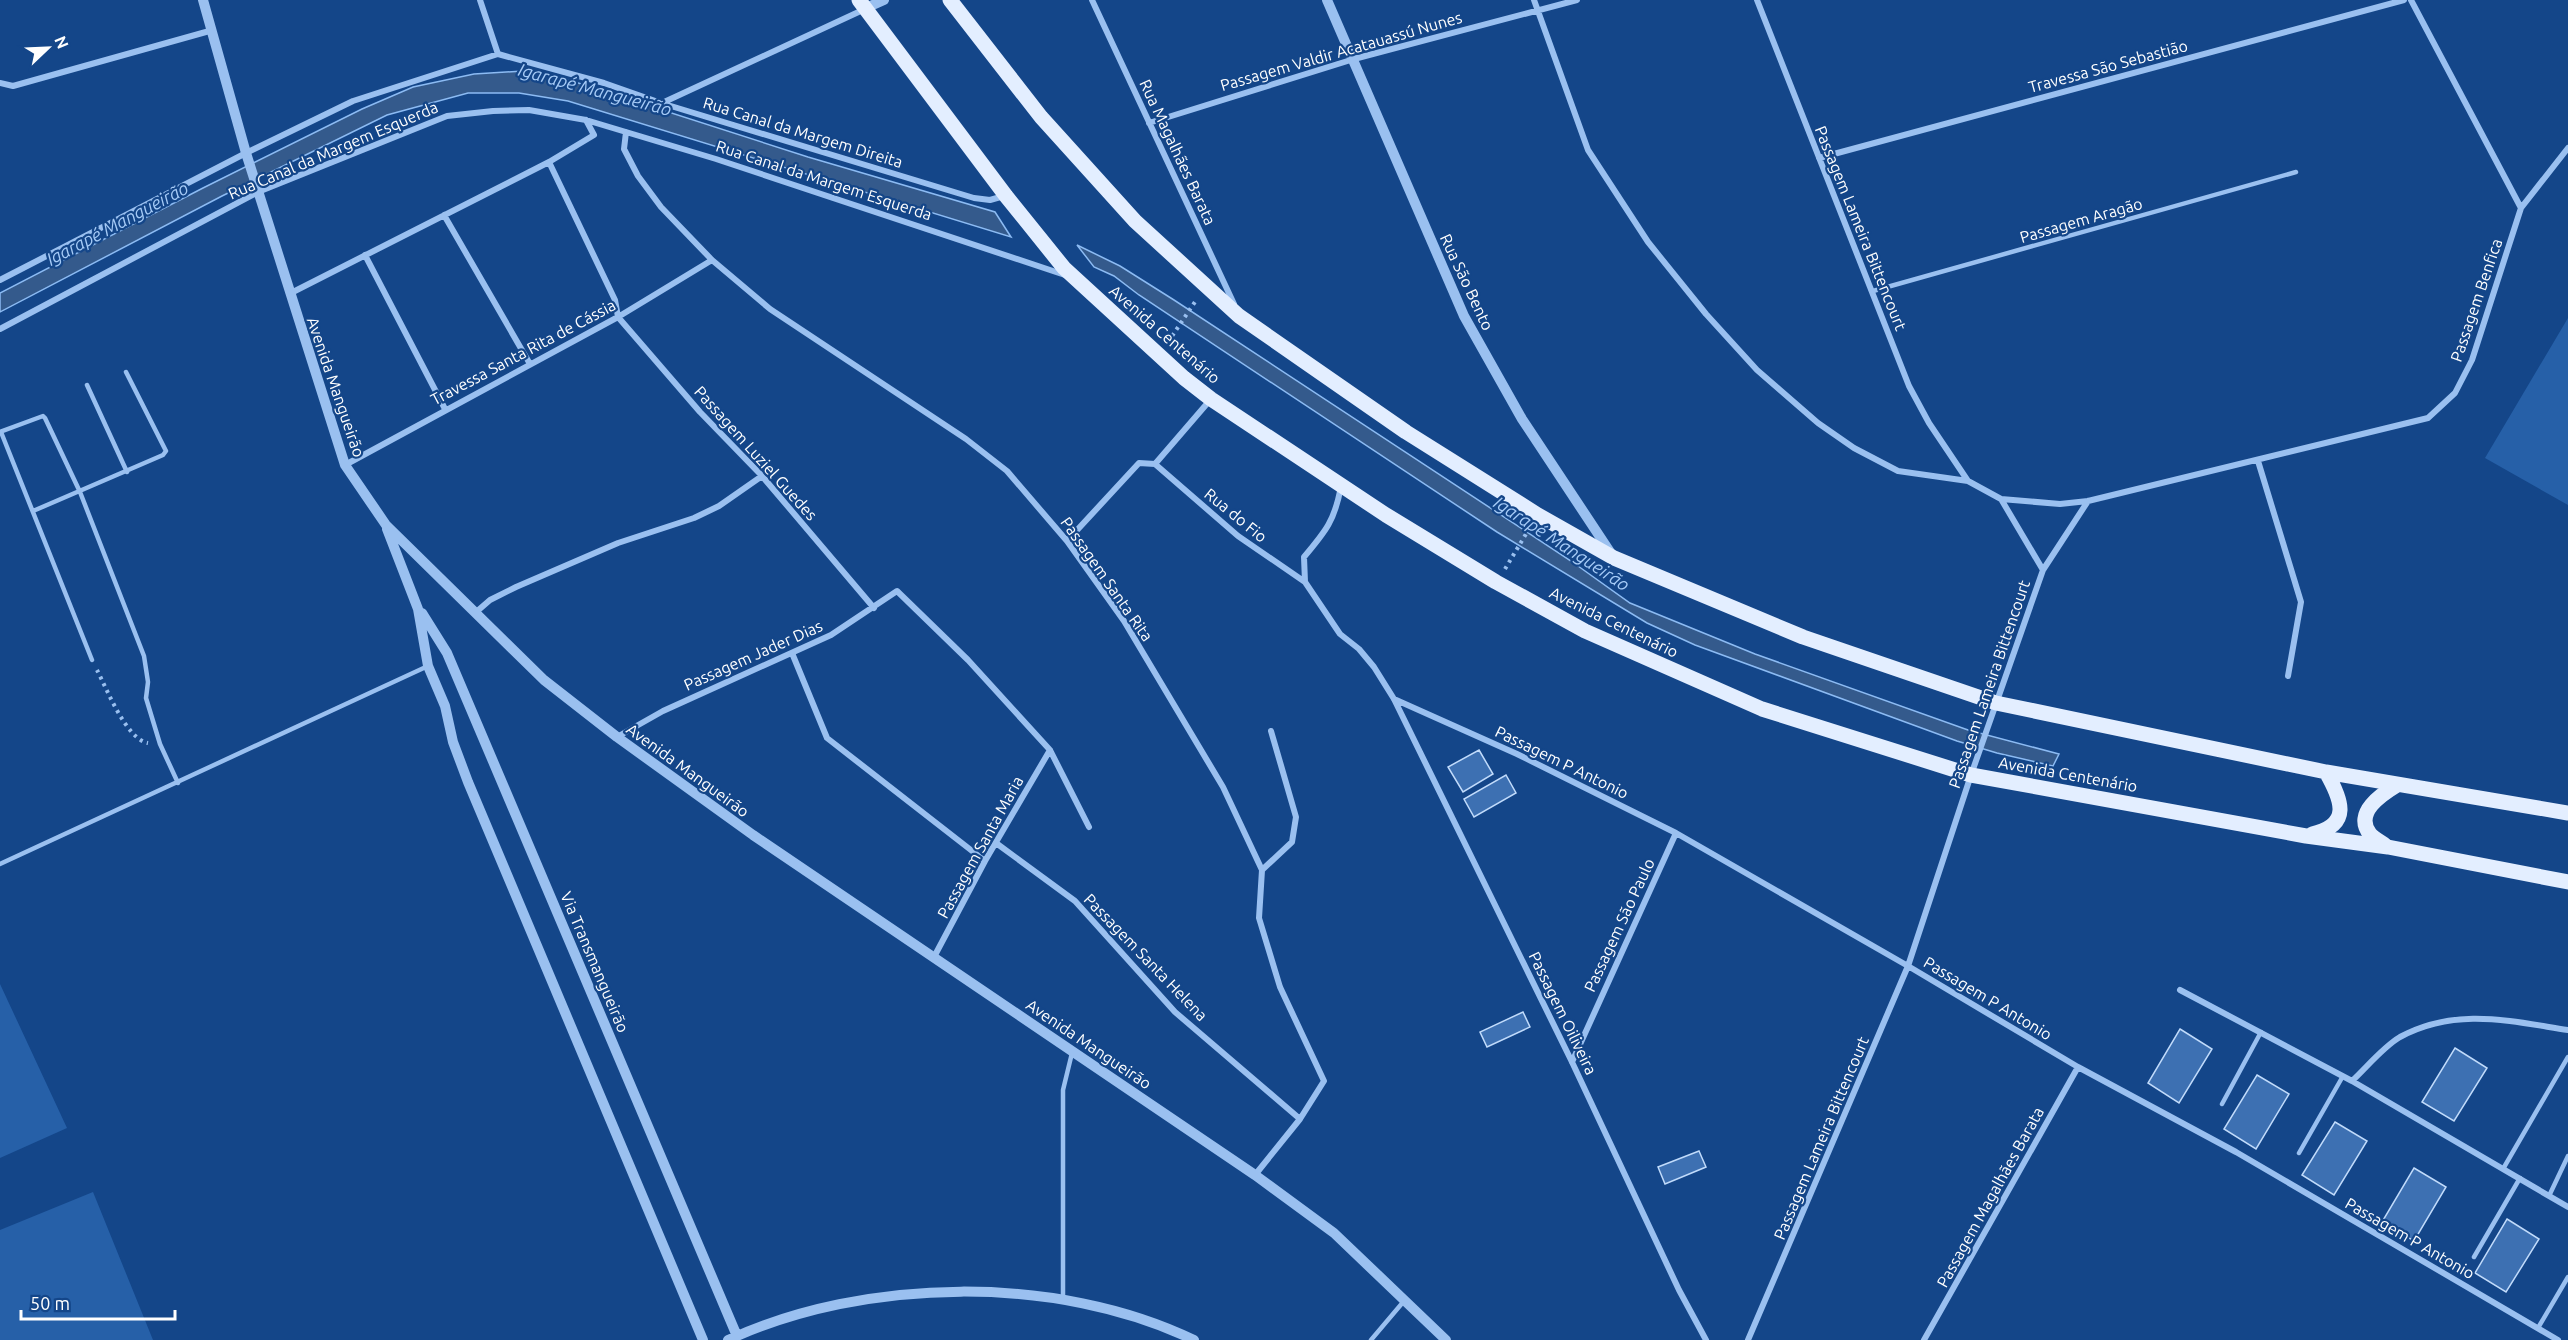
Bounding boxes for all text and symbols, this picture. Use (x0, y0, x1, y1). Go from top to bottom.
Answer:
street label: Passagem Valdir Acatauassú Nunes (1218, 8, 1464, 94)
north arrow (18, 18, 78, 78)
text: N (51, 33, 72, 51)
street label: Travessa São Sebastião (2026, 36, 2190, 96)
water label: Igarapé Mangueirão (516, 59, 674, 119)
street label: Rua Magalhães Barata (1136, 76, 1220, 228)
street label: Rua Canal da Margem Direita (701, 93, 905, 171)
street label: Rua Canal da Margem Esquerda (225, 98, 441, 202)
street label: Passagem Lameira Bittencourt (1812, 123, 1911, 334)
street label: Rua Canal da Margem Esquerda (714, 137, 934, 223)
water label: Igarapé Mangueirão (43, 177, 192, 269)
street label: Passagem Aragão (2018, 194, 2144, 246)
street label: Rua São Bento (1437, 231, 1497, 333)
street label: Passagem Benfica (2446, 236, 2506, 364)
street label: Avenida Centenário (1106, 281, 1224, 387)
street label: Travessa Santa Rita de Cássia (427, 296, 619, 408)
street label: Avenida Mangueirão (304, 315, 368, 459)
street label: Passagem Luziel Guedes (691, 382, 821, 524)
street label: Rua do Fio (1201, 484, 1271, 546)
water label: Igarapé Mangueirão (1490, 492, 1634, 594)
street label: Passagem Santa Rita (1057, 513, 1157, 645)
street label: Passagem Lameira Bittencourt (1945, 577, 2033, 790)
street label: Avenida Centenário (1547, 583, 1681, 661)
street label: Passagem Jader Dias (681, 616, 825, 694)
street label: Avenida Mangueirão (623, 720, 753, 820)
street label: Passagem P Antonio (1492, 722, 1632, 802)
street label: Avenida Centenário (1997, 753, 2139, 795)
street label: Passagem Santa Maria (933, 773, 1027, 921)
street label: Passagem São Paulo (1580, 855, 1658, 995)
street label: Via Transmangueirão (557, 889, 633, 1035)
street label: Passagem Santa Helena (1081, 890, 1211, 1024)
street label: Passagem Oiliveira (1525, 949, 1601, 1077)
street label: Passagem P Antonio (1921, 953, 2055, 1043)
street label: Avenida Mangueirão (1023, 995, 1155, 1093)
street label: Passagem Lameira Bittencourt (1770, 1033, 1872, 1242)
street label: Passagem Magalhães Barata (1933, 1104, 2047, 1290)
street label: Passagem P Antonio (2342, 1194, 2478, 1282)
scale bar (21, 1283, 176, 1321)
text: 50 m (30, 1293, 70, 1313)

